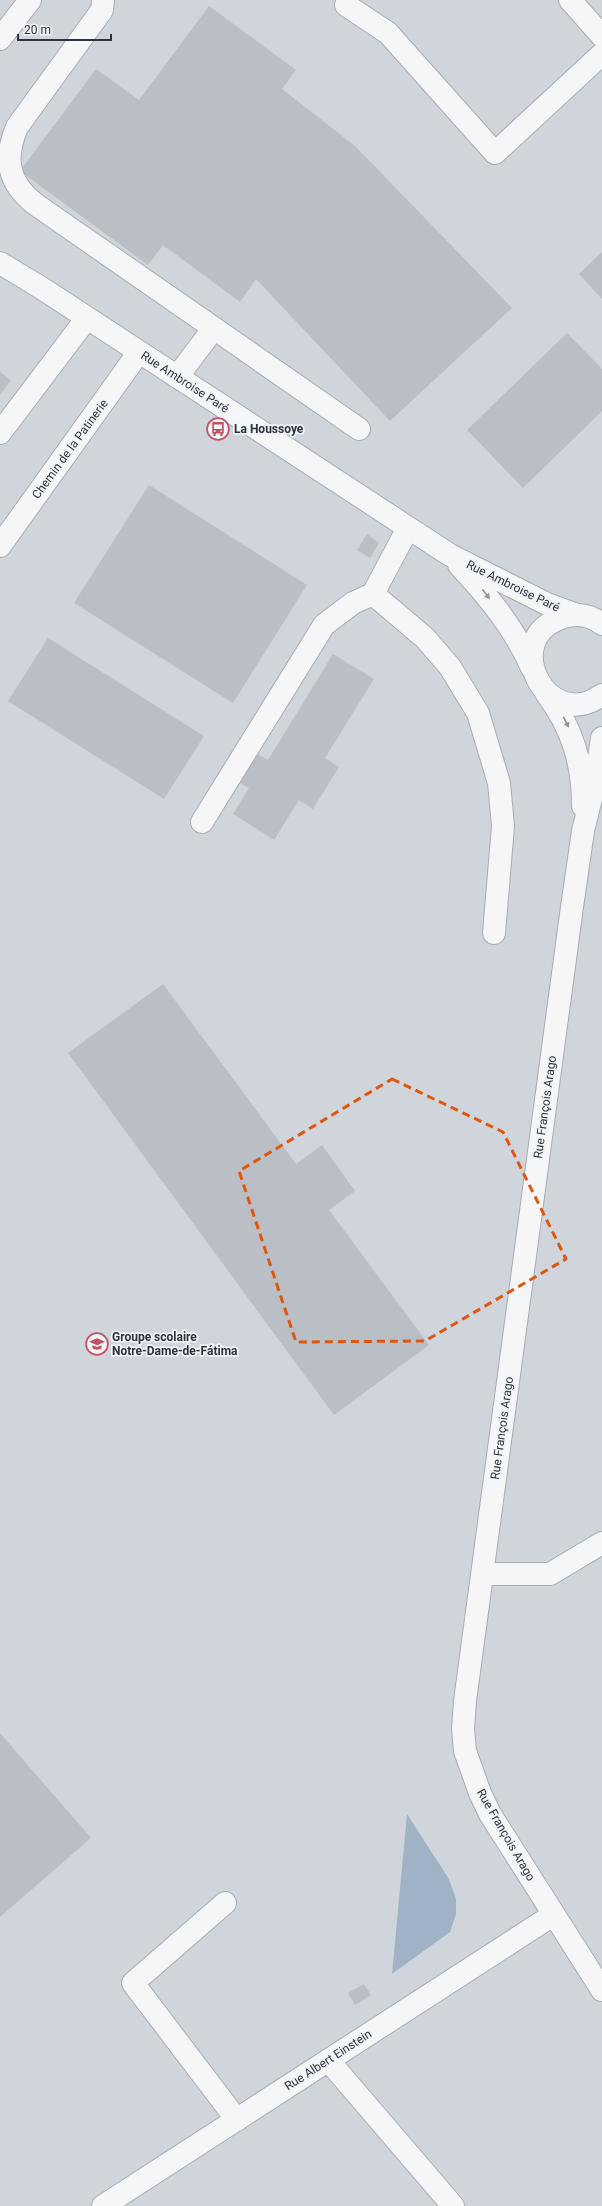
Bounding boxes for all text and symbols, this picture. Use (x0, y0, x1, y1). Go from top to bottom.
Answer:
scale bar (18, 16, 111, 42)
text: 20 m (24, 23, 51, 37)
street label: Rue Ambroise Paré (138, 348, 232, 416)
street label: Chemin de la Patinerie (29, 397, 111, 501)
bus stop icon: La Houssoye (205, 416, 231, 442)
place label: La Houssoye (234, 422, 304, 436)
street label: Rue Ambroise Paré (464, 557, 562, 615)
one-way arrow (481, 589, 489, 599)
one-way arrow (563, 717, 569, 728)
street label: Rue François Arago (531, 1054, 559, 1159)
place label: Groupe scolaire Notre-Dame-de-Fátima (112, 1330, 238, 1358)
school or university icon: Groupe scolaire Notre-Dame-de-Fátima (84, 1331, 110, 1357)
street label: Rue François Arago (488, 1375, 516, 1480)
street label: Rue François Arago (474, 1787, 538, 1884)
street label: Rue Albert Einstein (282, 2027, 374, 2093)

